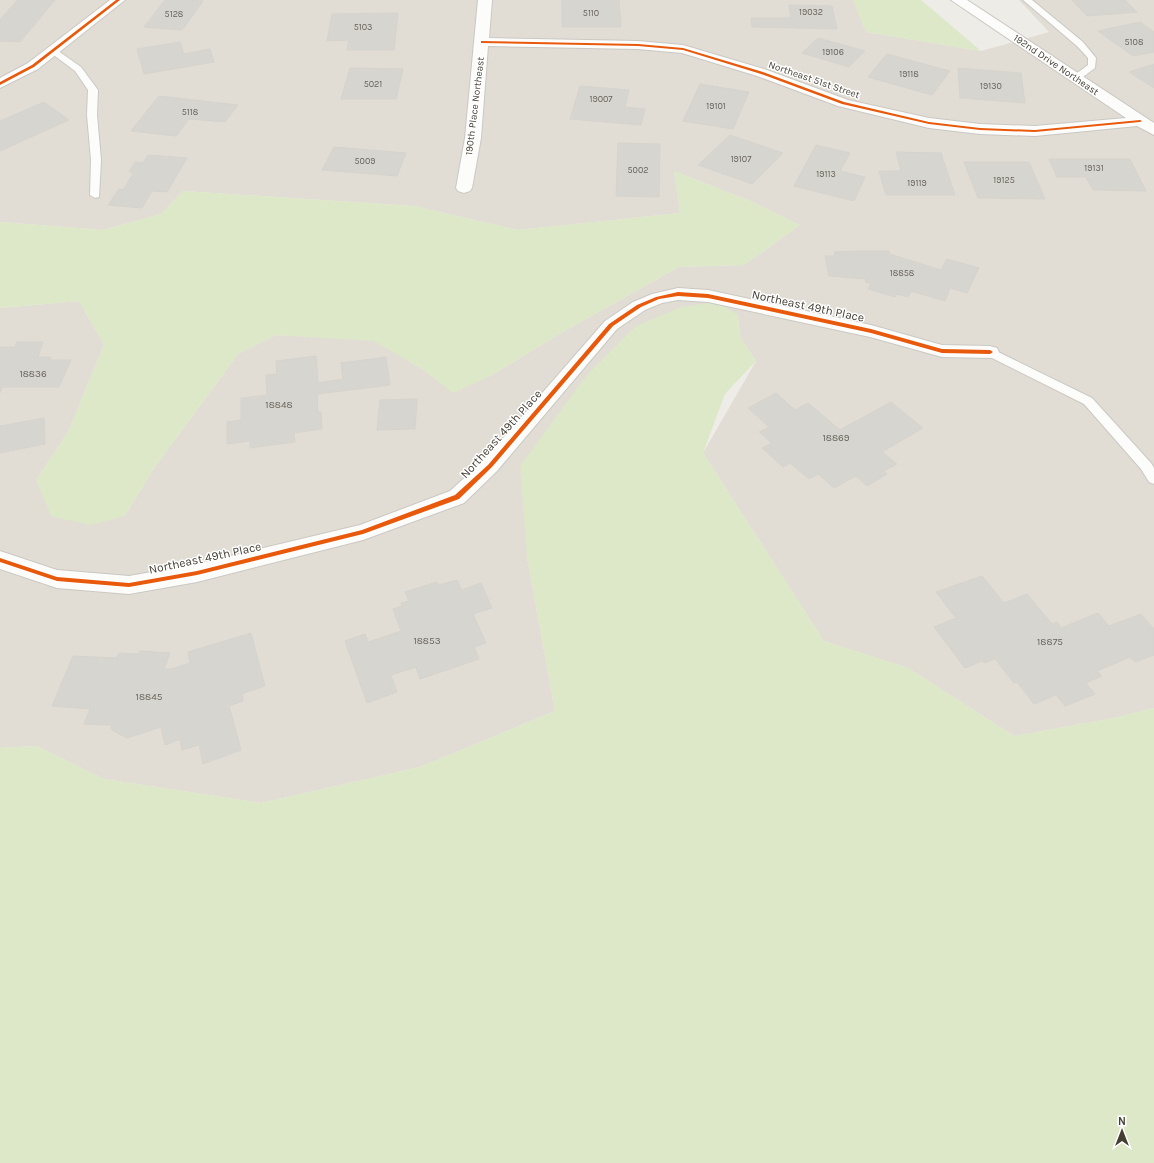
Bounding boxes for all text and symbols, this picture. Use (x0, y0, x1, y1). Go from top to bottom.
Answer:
house number: 19032 (799, 7, 823, 17)
house number: 5110 (583, 8, 599, 18)
house number: 5128 (165, 9, 184, 19)
house number: 5103 (354, 22, 372, 32)
street label: 192nd Drive Northeast (1011, 32, 1101, 98)
house number: 5108 (1125, 37, 1144, 47)
house number: 19106 (822, 47, 844, 57)
street label: 190th Place Northeast (463, 56, 487, 156)
street label: Northeast 51st Street (767, 59, 861, 101)
house number: 19118 (899, 69, 919, 79)
house number: 5021 (364, 79, 382, 89)
house number: 19130 (980, 81, 1002, 91)
house number: 19007 (589, 94, 613, 104)
house number: 19101 (706, 101, 726, 111)
house number: 5118 (182, 107, 199, 117)
house number: 19107 (731, 154, 752, 164)
house number: 5009 (355, 156, 375, 166)
house number: 19131 (1084, 163, 1104, 173)
house number: 5002 (628, 165, 648, 175)
house number: 19113 (816, 169, 836, 179)
house number: 19125 (993, 175, 1015, 185)
house number: 19119 (907, 178, 927, 188)
house number: 18858 (890, 268, 915, 278)
street label: Northeast 49th Place (751, 287, 865, 325)
house number: 18836 (19, 368, 47, 380)
street label: Northeast 49th Place (457, 387, 545, 481)
house number: 18848 (265, 399, 293, 411)
house number: 18869 (822, 432, 850, 444)
street label: Northeast 49th Place (148, 539, 262, 577)
house number: 18853 (413, 635, 441, 647)
house number: 18875 (1037, 636, 1063, 648)
house number: 18845 (136, 691, 163, 703)
north arrow (1102, 1111, 1142, 1151)
text: N (1118, 1115, 1126, 1128)

